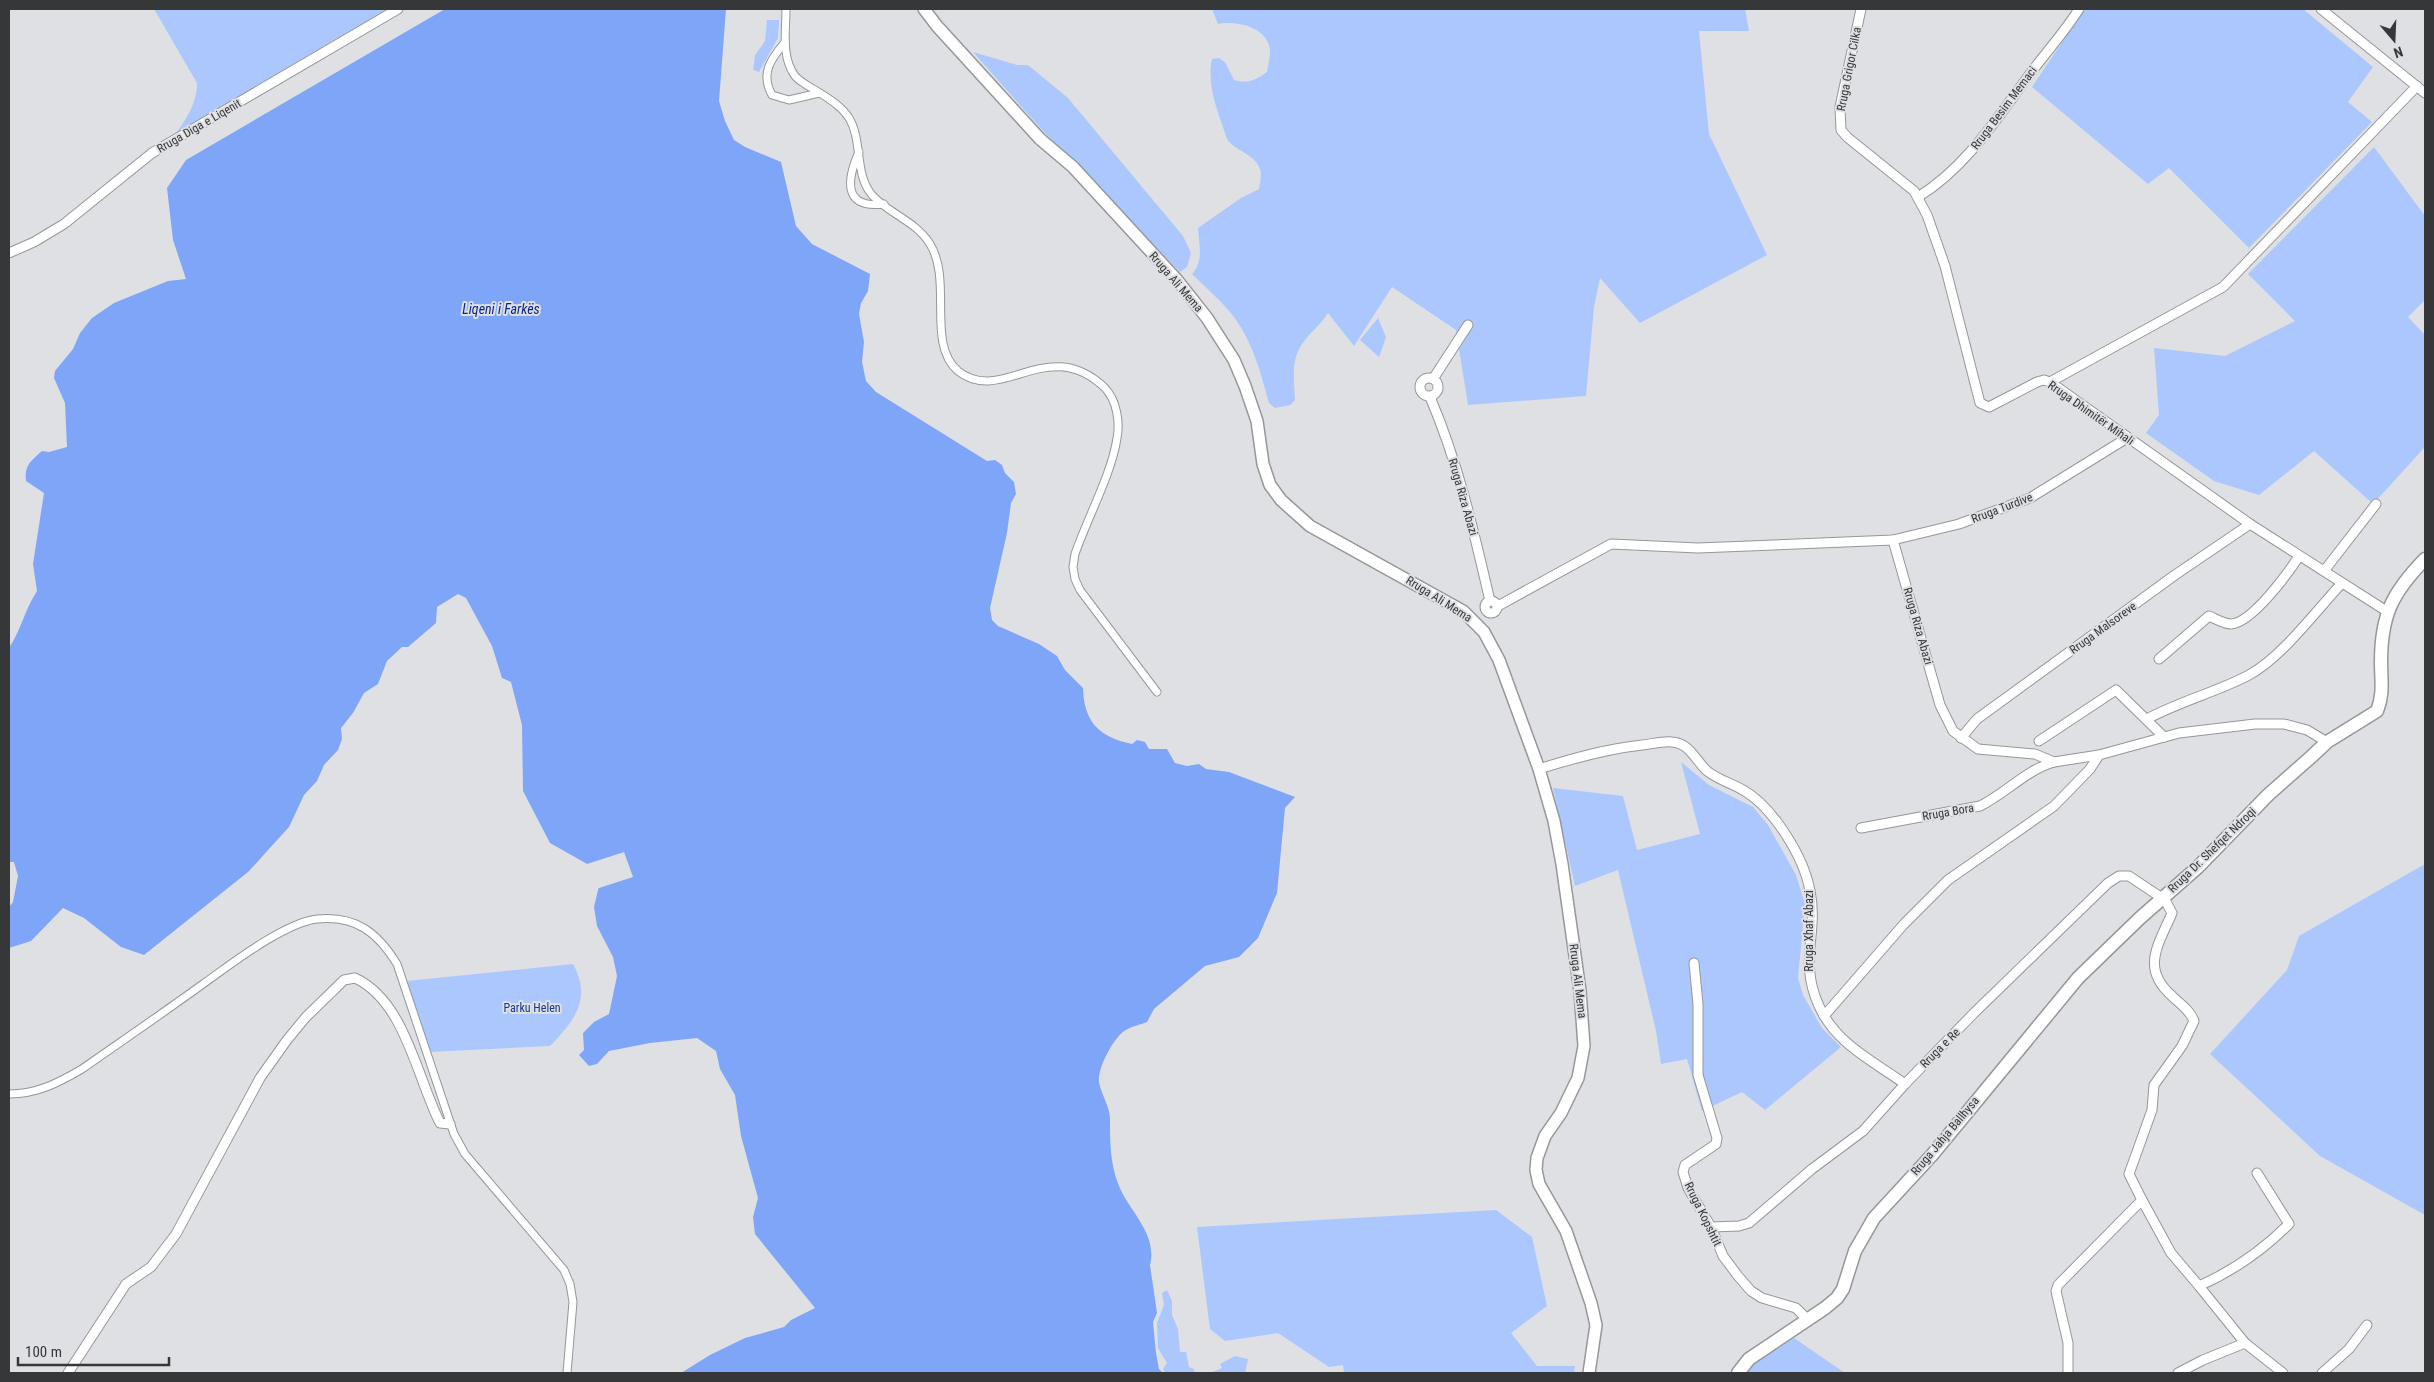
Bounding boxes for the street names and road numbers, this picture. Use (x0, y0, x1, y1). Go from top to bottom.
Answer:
street label: Rruga Grigor Cilka (1834, 25, 1864, 112)
street label: Rruga Besim Memaci (1968, 64, 2040, 152)
street label: Rruga Diga e Liqenit (154, 96, 244, 156)
street label: Rruga Ali Mema (1146, 249, 1206, 315)
street label: Rruga Dhimitër Mihali (2045, 378, 2137, 448)
street label: Rruga Riza Abazi (1445, 457, 1481, 537)
street label: Rruga Turdive (1969, 490, 2035, 526)
street label: Rruga Ali Mema (1404, 573, 1475, 625)
street label: Rruga Riza Abazi (1900, 586, 1936, 666)
street label: Rruga Malsoreve (2067, 599, 2139, 657)
street label: Rruga Bora (1921, 801, 1975, 823)
street label: Rruga Dr. Shefqet Ndroqi (2165, 804, 2259, 896)
street label: Rruga Xhaf Abazi (1802, 890, 1816, 972)
street label: Rruga Ali Mema (1566, 943, 1590, 1019)
street label: Rruga e Re (1917, 1025, 1963, 1071)
street label: Rruga Jahja Ballhysa (1908, 1094, 1982, 1178)
street label: Rruga Kopshtit (1681, 1180, 1725, 1249)

